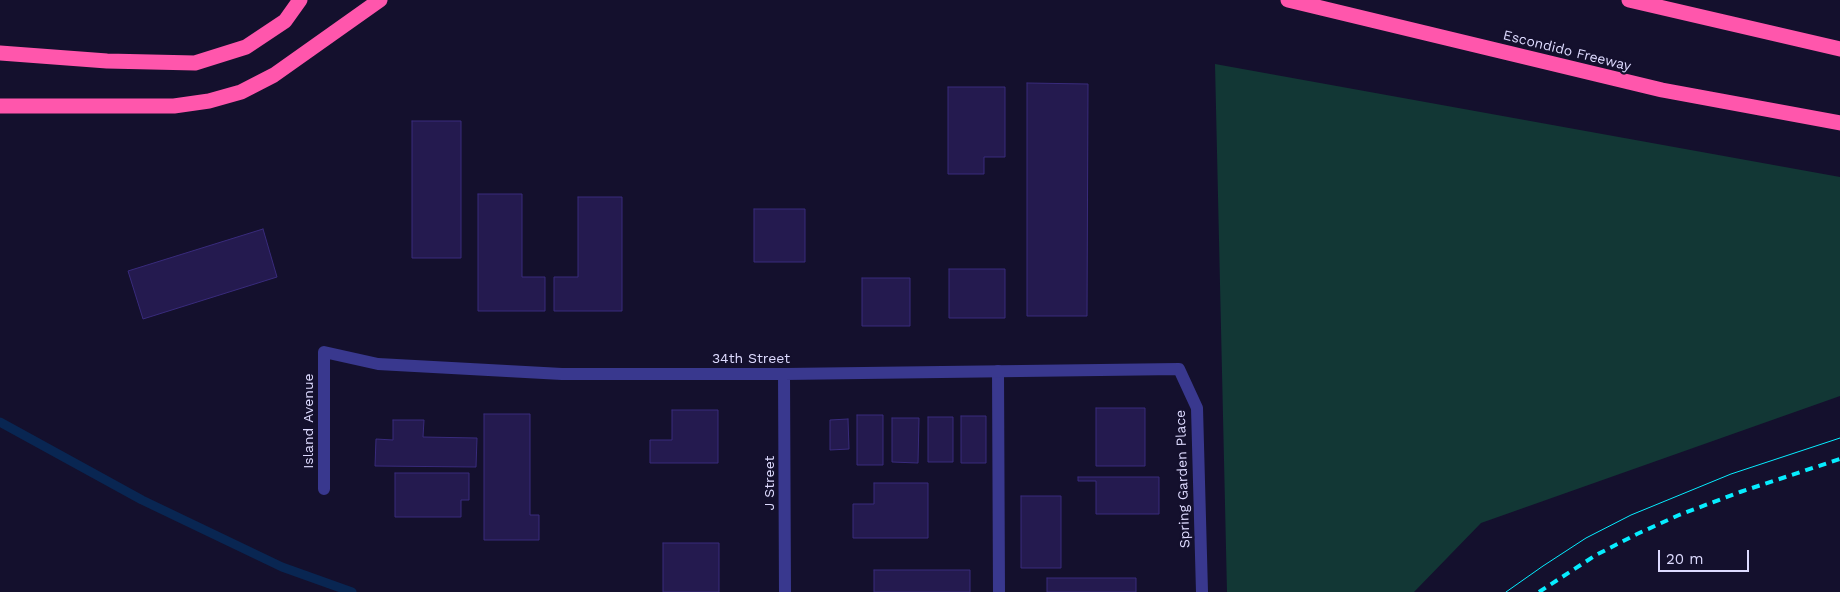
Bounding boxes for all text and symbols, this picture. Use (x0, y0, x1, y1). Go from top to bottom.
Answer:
street label: Escondido Freeway (1501, 27, 1633, 75)
street label: 34th Street (712, 351, 790, 367)
street label: Island Avenue (301, 373, 317, 469)
street label: Spring Garden Place (1172, 409, 1194, 549)
street label: J Street (762, 456, 778, 510)
scale bar (1660, 540, 1751, 572)
text: 20 m (1666, 550, 1704, 568)

